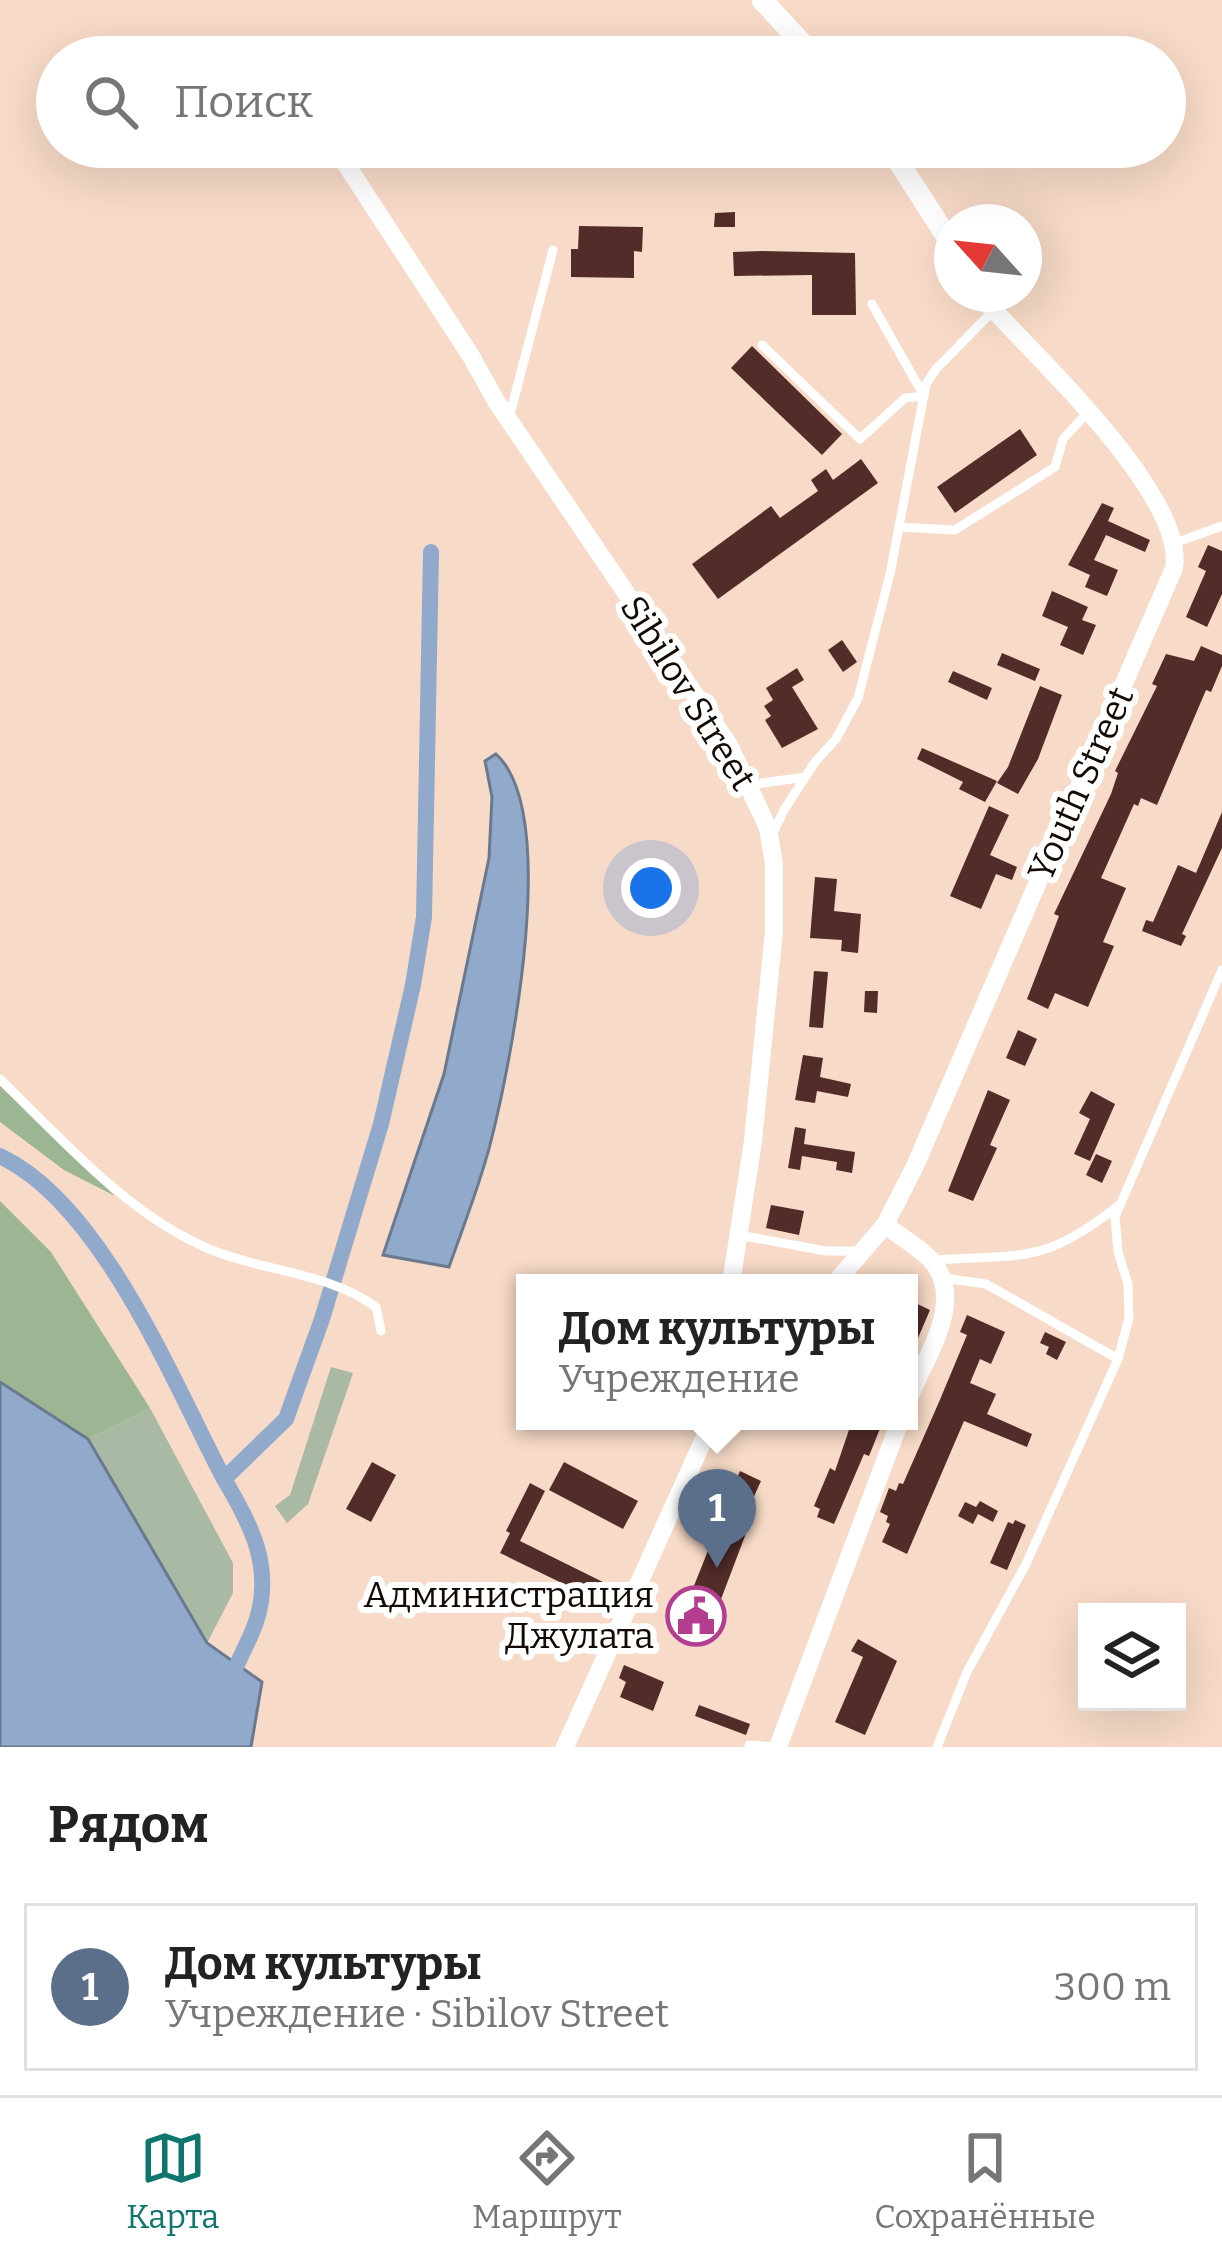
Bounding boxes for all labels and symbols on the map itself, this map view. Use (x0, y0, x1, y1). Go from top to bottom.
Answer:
north arrow (934, 204, 1042, 312)
street label: Sibilov Street (611, 588, 765, 798)
street label: Youth Street (1019, 680, 1143, 888)
your location (621, 858, 681, 918)
pin: 1 (678, 1469, 756, 1568)
place label: Администрация Джулата (363, 1573, 654, 1658)
public building icon: Администрация Джулата (665, 1585, 727, 1647)

